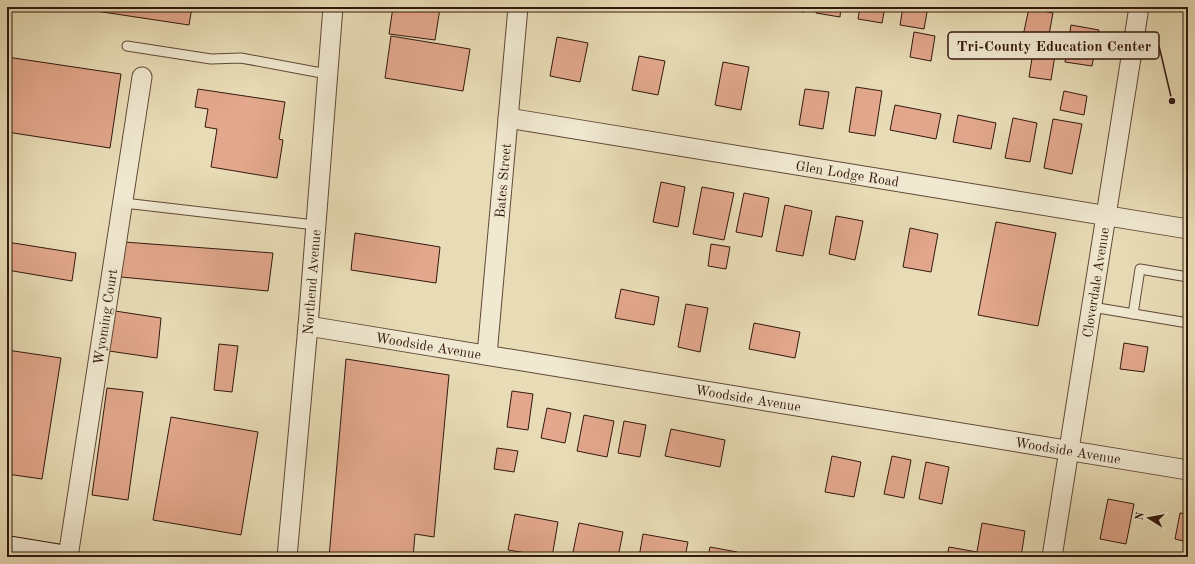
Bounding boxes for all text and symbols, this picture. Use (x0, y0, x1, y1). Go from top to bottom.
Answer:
callout: Tri-County Education Center (948, 32, 1159, 59)
text: Tri-County Education Center (957, 40, 1152, 55)
street label: Bates Street (493, 143, 514, 219)
street label: Glen Lodge Road (795, 159, 900, 190)
street label: Cloverdale Avenue (1081, 226, 1112, 339)
street label: Northend Avenue (301, 229, 324, 336)
street label: Wyoming Court (92, 268, 120, 366)
street label: Woodside Avenue (374, 331, 482, 362)
street label: Woodside Avenue (694, 383, 802, 415)
street label: Woodside Avenue (1014, 436, 1122, 467)
north arrow (1129, 498, 1169, 538)
text: N (1134, 511, 1147, 522)

